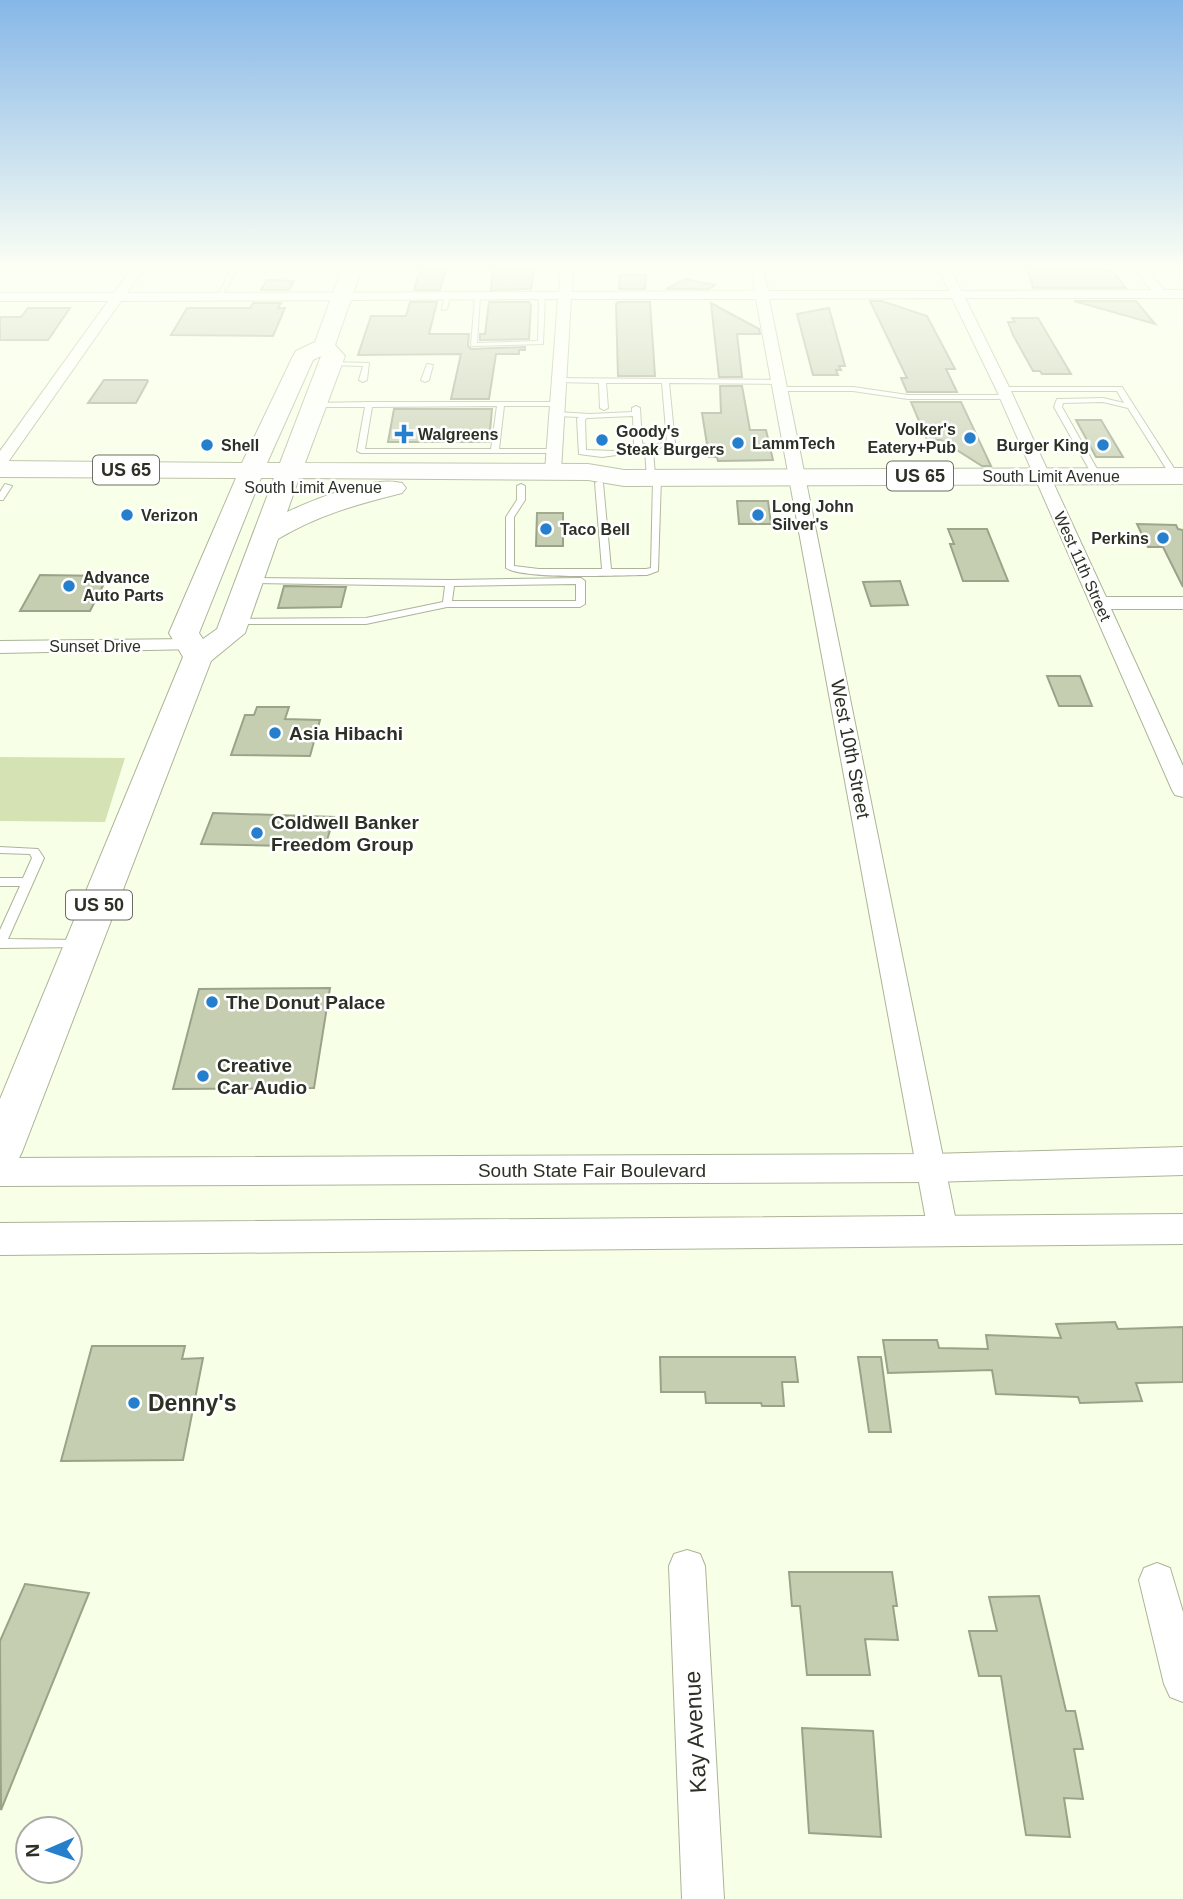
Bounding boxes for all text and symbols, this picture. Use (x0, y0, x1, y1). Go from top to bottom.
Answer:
place label: Volker's Eatery+Pub (868, 421, 956, 456)
place label: Goody's Steak Burgers (616, 423, 725, 458)
marker: Walgreens (396, 426, 412, 442)
place label: Walgreens (418, 426, 498, 443)
marker: Volker's Eatery+Pub (962, 430, 978, 446)
marker: Goody's Steak Burgers (594, 432, 610, 448)
marker: LammTech (730, 435, 746, 451)
place label: LammTech (752, 435, 835, 452)
marker: Shell (199, 437, 215, 453)
place label: Shell (221, 437, 259, 454)
place label: Burger King (997, 437, 1089, 454)
marker: Burger King (1095, 437, 1111, 453)
road number: US 65 (93, 456, 159, 484)
road number: US 65 (887, 462, 953, 490)
street label: South Limit Avenue (982, 468, 1120, 485)
street label: South Limit Avenue (244, 479, 382, 496)
place label: Long John Silver's (772, 498, 854, 533)
marker: Verizon (119, 507, 135, 523)
place label: Verizon (141, 507, 198, 524)
marker: Long John Silver's (750, 507, 766, 523)
street label: West 11th Street (1051, 509, 1114, 624)
marker: Taco Bell (538, 521, 554, 537)
place label: Taco Bell (560, 521, 630, 538)
place label: Perkins (1091, 530, 1149, 547)
marker: Perkins (1155, 530, 1171, 546)
place label: Advance Auto Parts (83, 569, 164, 604)
marker: Advance Auto Parts (61, 578, 77, 594)
street label: Sunset Drive (49, 638, 141, 655)
street label: West 10th Street (827, 678, 874, 821)
place label: Asia Hibachi (289, 723, 403, 744)
marker: Asia Hibachi (267, 725, 283, 741)
place label: Coldwell Banker Freedom Group (271, 812, 419, 855)
marker: Coldwell Banker Freedom Group (249, 825, 265, 841)
road number: US 50 (66, 890, 132, 920)
place label: The Donut Palace (226, 992, 385, 1013)
marker: The Donut Palace (204, 994, 220, 1010)
place label: Creative Car Audio (217, 1055, 307, 1098)
marker: Creative Car Audio (195, 1068, 211, 1084)
street label: South State Fair Boulevard (478, 1160, 706, 1181)
place label: Denny's (148, 1390, 237, 1416)
marker: Denny's (126, 1395, 142, 1411)
street label: Kay Avenue (679, 1670, 711, 1794)
north arrow (14, 1815, 84, 1885)
text: N (22, 1843, 43, 1858)

